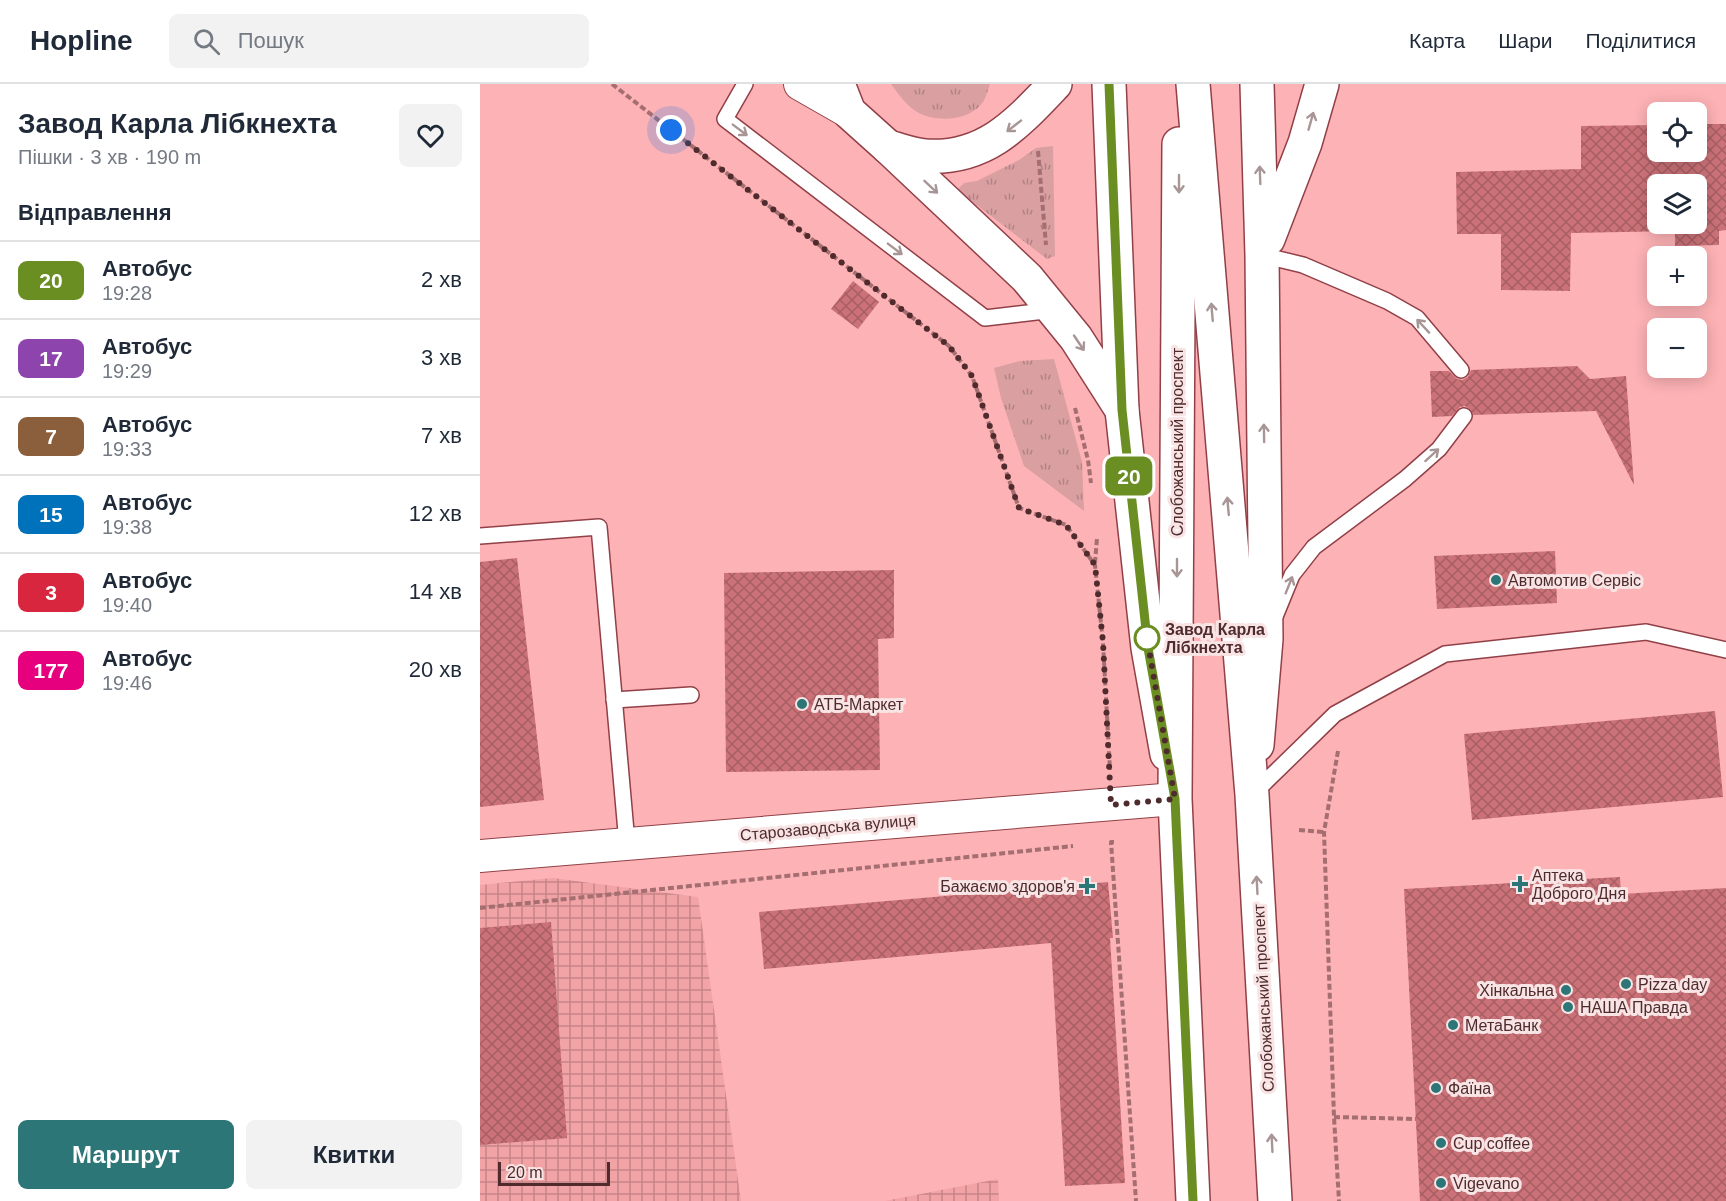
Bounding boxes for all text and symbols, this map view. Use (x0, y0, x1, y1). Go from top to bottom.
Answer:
search box (169, 14, 589, 68)
text: Hopline (30, 25, 133, 56)
icon: search (190, 25, 223, 58)
text: Пошук (238, 28, 304, 53)
text: Карта (1409, 29, 1465, 52)
text: Шари (1498, 29, 1553, 52)
text: Поділитися (1586, 29, 1696, 52)
map controls (1647, 102, 1707, 378)
button: locate (1647, 102, 1707, 162)
button: heart (399, 104, 462, 167)
text: Завод Карла Лібкнехта (18, 108, 337, 139)
one-way arrow (1306, 112, 1317, 131)
your location (656, 115, 686, 145)
one-way arrow (1006, 119, 1022, 132)
one-way arrow (732, 124, 748, 136)
text: Пішки · 3 хв · 190 m (18, 146, 201, 168)
one-way arrow (1254, 166, 1265, 186)
one-way arrow (1173, 174, 1185, 194)
button: layers (1647, 174, 1707, 234)
one-way arrow (923, 180, 938, 194)
text: Відправлення (18, 200, 172, 225)
one-way arrow (887, 242, 903, 255)
button: + (1647, 246, 1707, 306)
text: Автобус (102, 256, 192, 281)
text: 2 хв (421, 267, 462, 292)
text: 20 (39, 269, 63, 292)
text: 19:28 (102, 282, 152, 304)
one-way arrow (1206, 302, 1217, 322)
one-way arrow (1416, 318, 1431, 333)
button: − (1647, 318, 1707, 378)
text: Автобус (102, 334, 192, 359)
one-way arrow (1073, 334, 1085, 351)
text: 3 хв (421, 345, 462, 370)
text: 17 (39, 347, 63, 370)
street label: Слобожанський проспект (1169, 347, 1186, 536)
text: 19:29 (102, 360, 152, 382)
text: Автобус (102, 412, 192, 437)
text: 7 хв (421, 423, 462, 448)
one-way arrow (1258, 424, 1270, 444)
text: 7 (45, 425, 57, 448)
text: 19:33 (102, 438, 152, 460)
one-way arrow (1424, 448, 1439, 462)
line badge: 20 (1102, 456, 1156, 496)
text: 20 (1117, 465, 1141, 488)
text: Автобус (102, 490, 192, 515)
one-way arrow (1222, 497, 1233, 517)
text: 12 хв (409, 501, 462, 526)
text: 15 (39, 503, 63, 526)
text: 19:38 (102, 516, 152, 538)
one-way arrow (1171, 558, 1183, 578)
text: Автобус (102, 568, 192, 593)
place label: Автомотив Сервіс (1508, 572, 1641, 589)
marker: Автомотив Сервіс (1489, 573, 1503, 587)
one-way arrow (1284, 576, 1295, 594)
text: 14 хв (409, 579, 462, 604)
text: 3 (45, 581, 57, 604)
text: 19:40 (102, 594, 152, 616)
place label: Завод Карла Лібкнехта (1165, 621, 1265, 656)
marker: Завод Карла Лібкнехта (1134, 625, 1160, 651)
text: Автобус (102, 646, 192, 671)
text: 20 хв (409, 657, 462, 682)
text: 177 (33, 659, 69, 682)
text: 19:46 (102, 672, 152, 694)
place label: АТБ-Маркет (814, 696, 904, 713)
marker: АТБ-Маркет (795, 697, 809, 711)
street label: Старозаводська вулиця (739, 811, 917, 844)
place label: Аптека Доброго Дня (1532, 867, 1626, 902)
one-way arrow (1251, 876, 1262, 896)
marker: Аптека Доброго Дня (1513, 877, 1527, 891)
place label: Бажаємо здоров'я (940, 878, 1075, 895)
marker: Бажаємо здоров'я (1080, 879, 1094, 893)
street label: Слобожанський проспект (1250, 903, 1277, 1093)
place label: Pizza day (1638, 976, 1707, 993)
marker: Pizza day (1619, 977, 1633, 991)
place label: Хінкальна (1479, 982, 1554, 999)
marker: Хінкальна (1559, 983, 1573, 997)
place label: НАША Правда (1580, 999, 1688, 1016)
marker: НАША Правда (1561, 1000, 1575, 1014)
place label: МетаБанк (1465, 1017, 1539, 1034)
marker: МетаБанк (1446, 1018, 1460, 1032)
place label: Фаїна (1448, 1080, 1491, 1097)
marker: Фаїна (1429, 1081, 1443, 1095)
button: Маршрут (18, 1120, 234, 1189)
button: Квитки (246, 1120, 462, 1189)
one-way arrow (1266, 1133, 1277, 1153)
place label: Cup coffee (1453, 1135, 1530, 1152)
marker: Cup coffee (1434, 1136, 1448, 1150)
scale bar (498, 1159, 610, 1186)
text: 20 m (507, 1164, 543, 1181)
place label: Vigevano (1453, 1175, 1520, 1192)
marker: Vigevano (1434, 1176, 1448, 1190)

